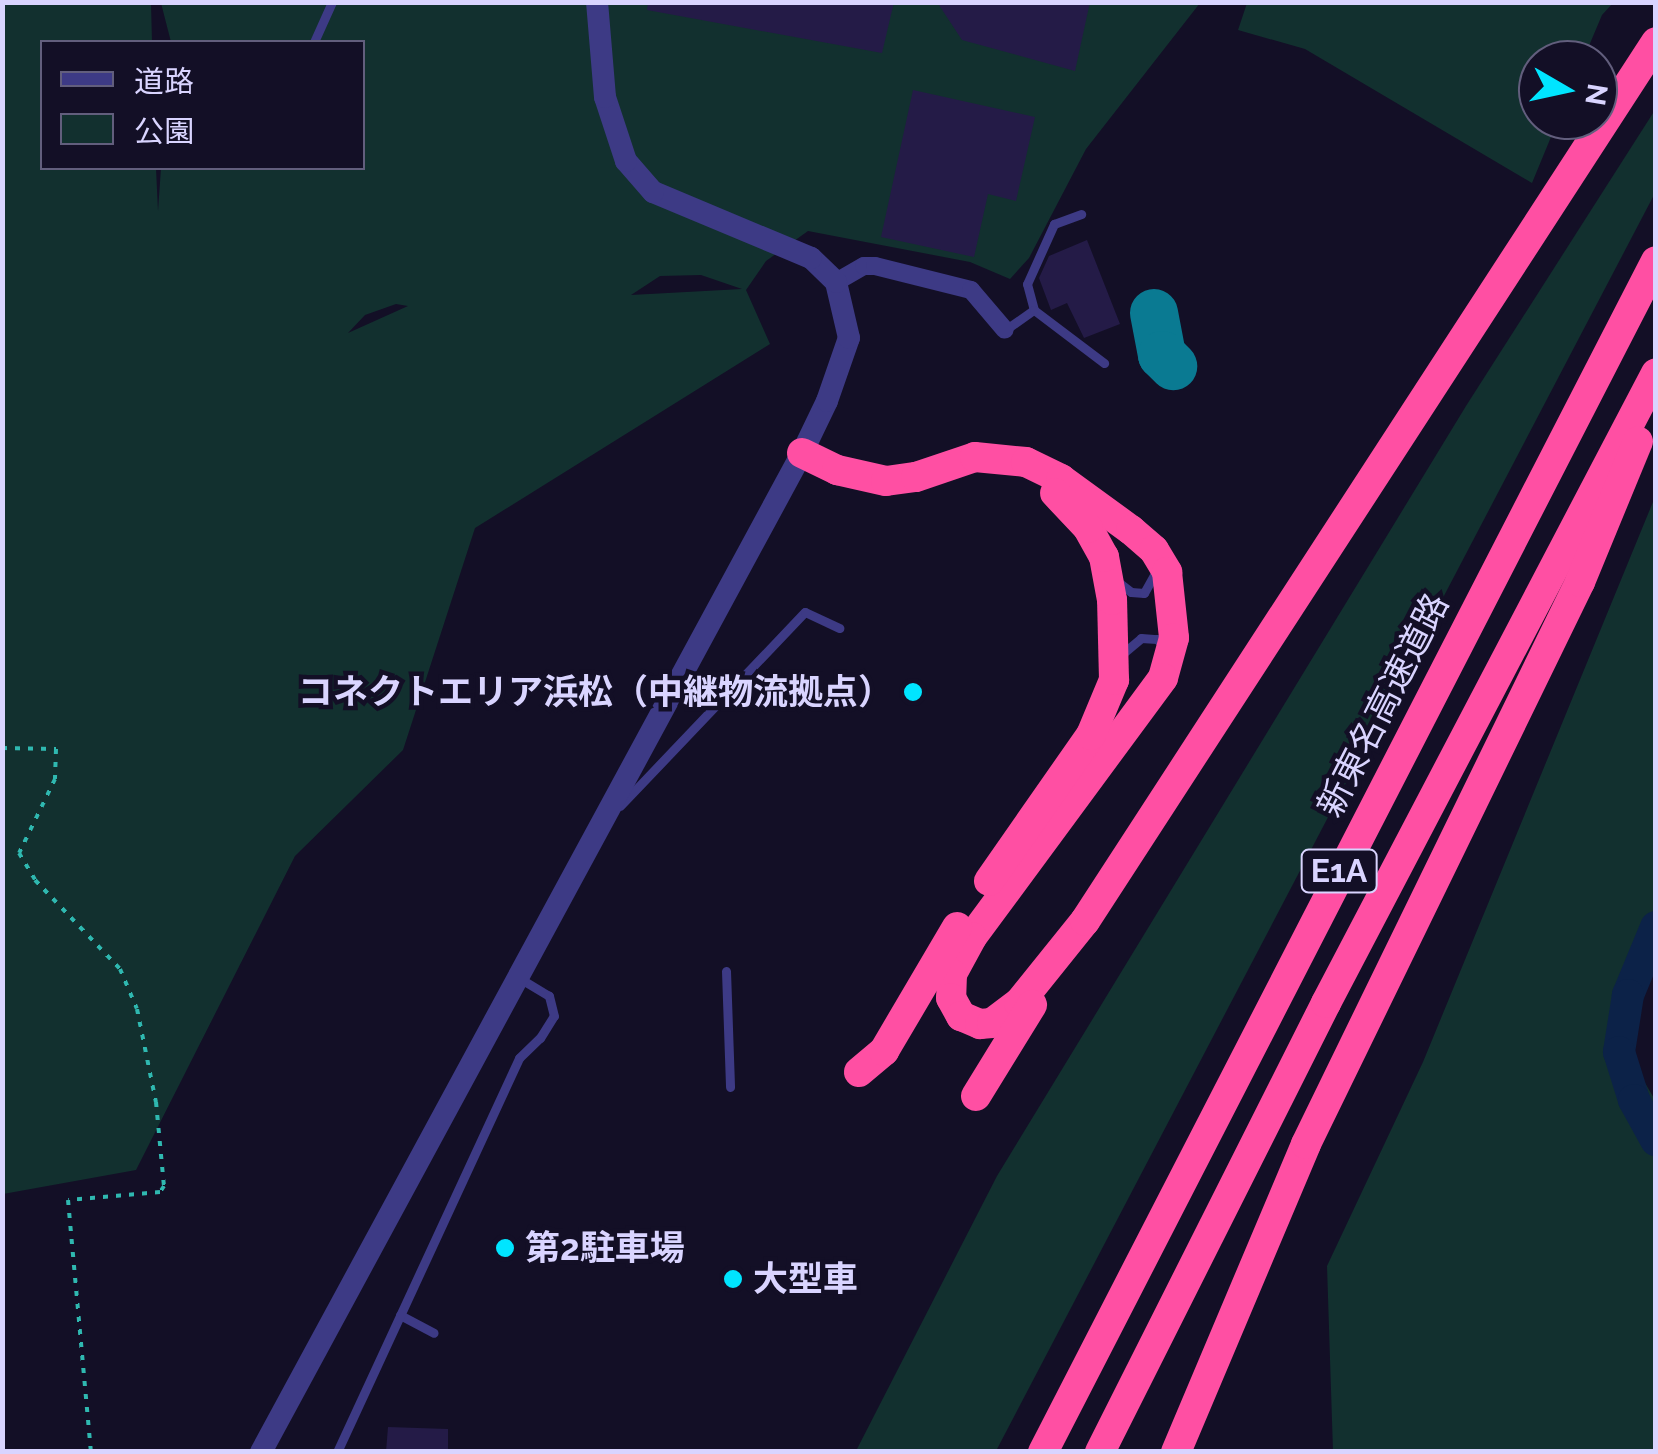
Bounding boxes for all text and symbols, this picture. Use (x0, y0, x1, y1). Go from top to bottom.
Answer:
legend (40, 40, 365, 170)
north arrow (1518, 40, 1618, 140)
text: 道路 (134, 64, 194, 99)
text: N (1578, 81, 1614, 108)
text: 公園 (134, 114, 194, 149)
street label: 新東名高速道路 (1309, 586, 1457, 824)
place label: コネクトエリア浜松（中継物流拠点） (298, 671, 893, 713)
marker: コネクトエリア浜松（中継物流拠点） (902, 681, 924, 703)
road number: E1A (1299, 844, 1379, 898)
place label: 第2駐車場 (525, 1227, 685, 1269)
marker: 第2駐車場 (494, 1237, 516, 1259)
place label: 大型車 (753, 1258, 858, 1300)
marker: 大型車 (722, 1268, 744, 1290)

